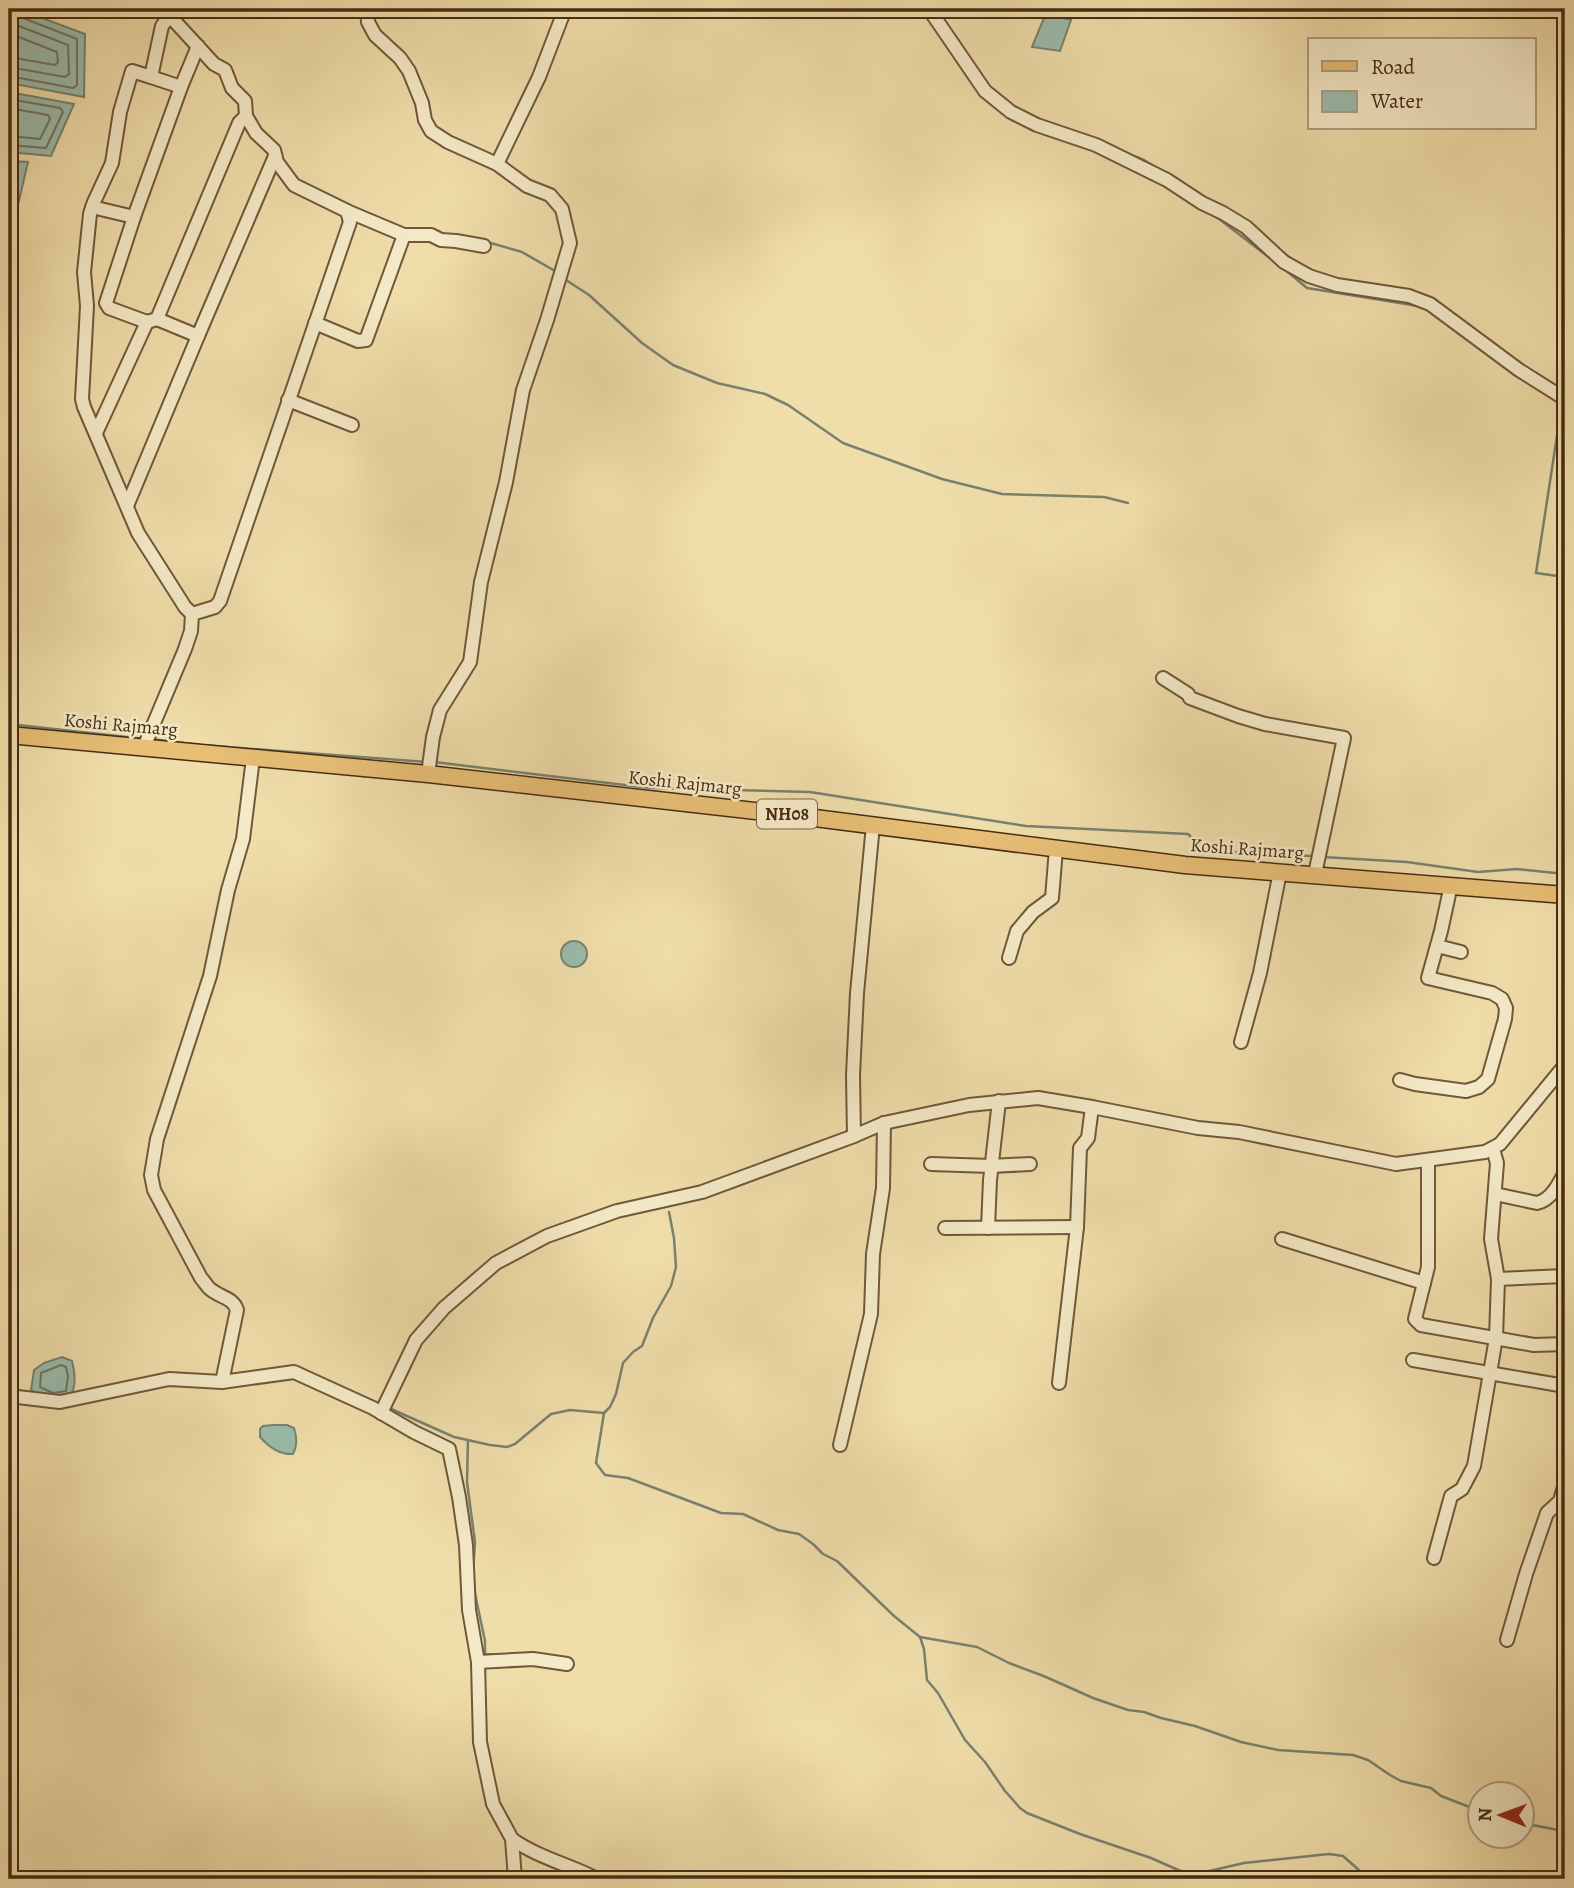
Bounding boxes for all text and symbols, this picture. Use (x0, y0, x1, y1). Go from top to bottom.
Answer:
legend (1308, 38, 1536, 130)
text: Road (1371, 53, 1415, 81)
text: Water (1370, 87, 1423, 115)
street label: Koshi Rajmarg (63, 707, 179, 743)
street label: Koshi Rajmarg (627, 764, 743, 802)
road number: NH08 (757, 800, 817, 828)
street label: Koshi Rajmarg (1189, 832, 1305, 866)
north arrow (1466, 1780, 1536, 1850)
text: N (1472, 1807, 1498, 1822)

